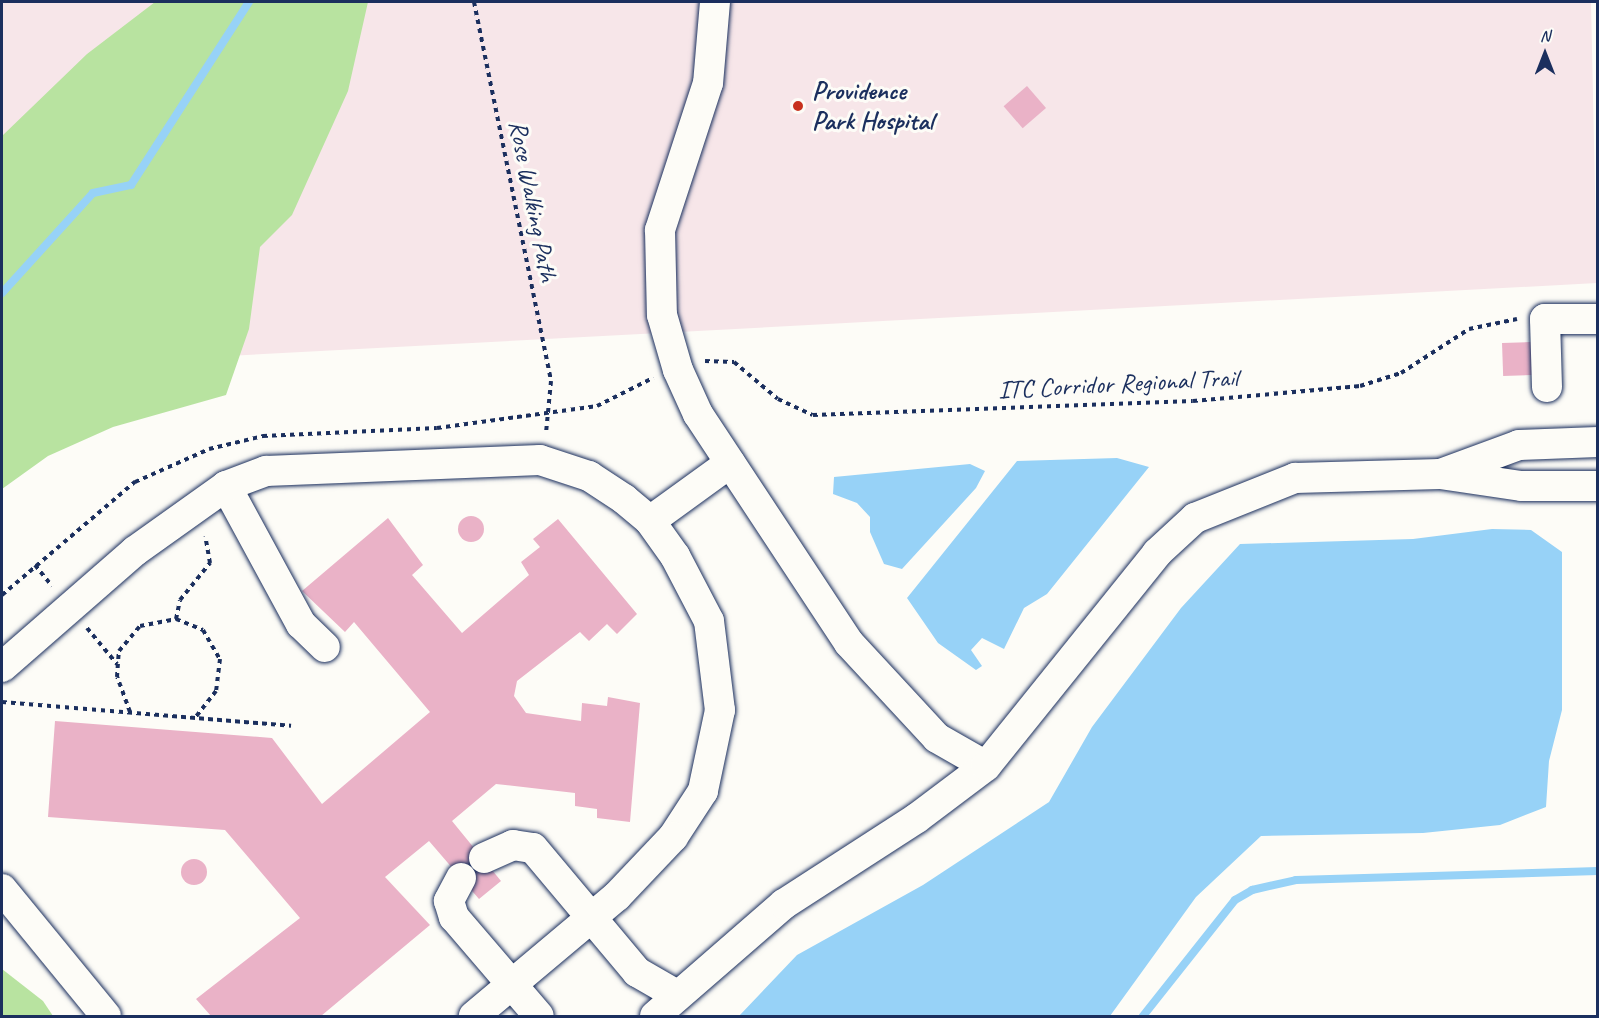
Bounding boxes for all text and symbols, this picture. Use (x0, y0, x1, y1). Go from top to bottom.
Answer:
north arrow (1515, 24, 1575, 84)
text: N (1540, 26, 1550, 46)
place label: Providence Park Hospital (812, 75, 933, 136)
marker: Providence Park Hospital (789, 97, 807, 115)
street label: Rose Walking Path (502, 117, 564, 285)
street label: ITC Corridor Regional Trail (997, 362, 1239, 406)

